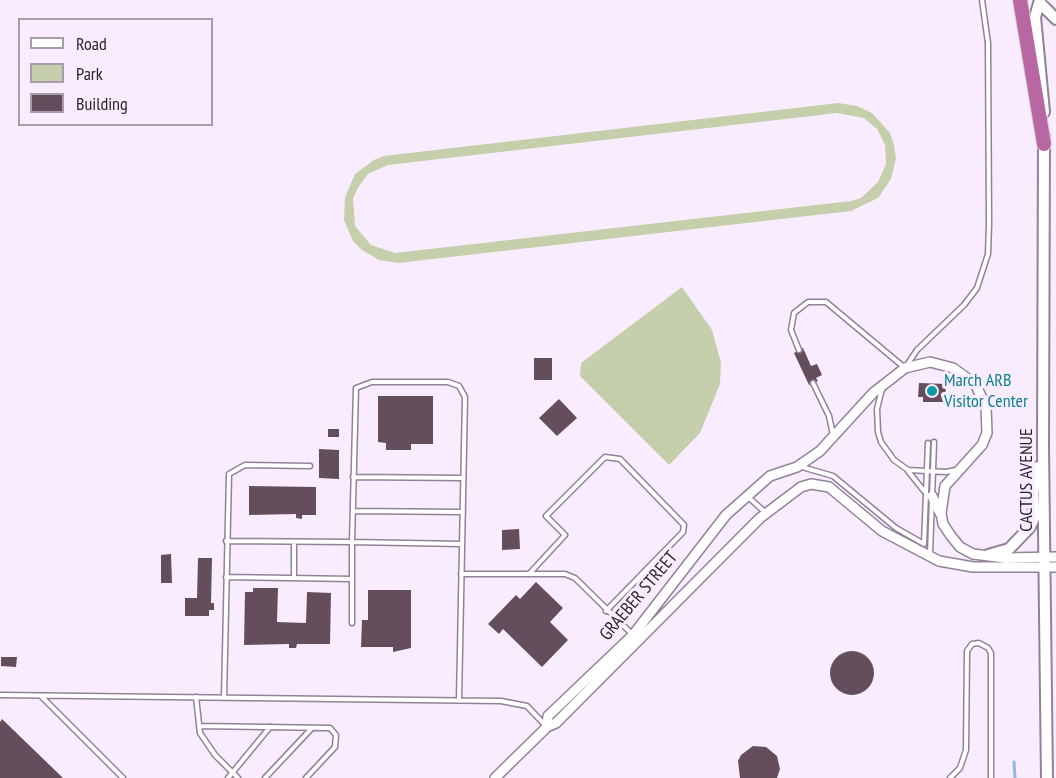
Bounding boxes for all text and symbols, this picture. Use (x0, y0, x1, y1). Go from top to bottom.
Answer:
legend (18, 18, 213, 126)
text: Road (76, 32, 107, 55)
text: Park (76, 62, 103, 85)
text: Building (76, 92, 128, 115)
place label: March ARB Visitor Center (944, 370, 1028, 412)
marker: March ARB Visitor Center (925, 384, 939, 398)
street label: CACTUS AVENUE (1016, 428, 1038, 532)
street label: GRAEBER STREET (595, 547, 683, 645)

